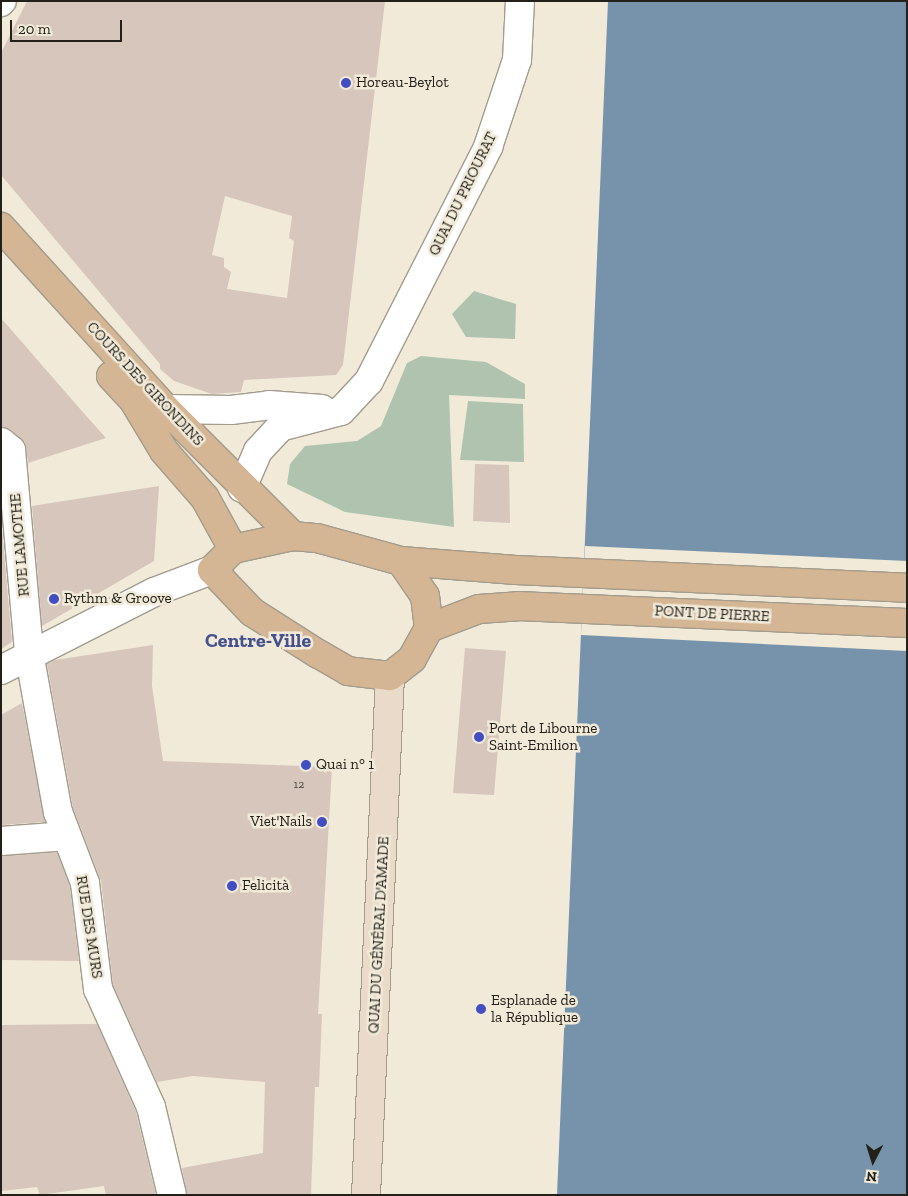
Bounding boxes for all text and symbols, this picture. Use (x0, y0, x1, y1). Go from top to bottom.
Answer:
scale bar (12, 10, 125, 42)
text: 20 m (18, 20, 51, 38)
place label: Horeau-Beylot (356, 74, 449, 92)
marker: Horeau-Beylot (340, 77, 352, 89)
street label: QUAI DU PRIOURAT (425, 129, 501, 259)
street label: COURS DES GIRONDINS (83, 318, 207, 450)
street label: RUE LAMOTHE (7, 493, 33, 597)
place label: Rythm & Groove (64, 590, 172, 608)
marker: Rythm & Groove (48, 593, 60, 605)
street label: PONT DE PIERRE (654, 602, 770, 626)
district label: Centre-Ville (205, 628, 311, 652)
place label: Port de Libourne Saint-Emilion (489, 719, 597, 754)
marker: Port de Libourne Saint-Emilion (473, 731, 485, 743)
place label: Quai n° 1 (316, 756, 374, 774)
marker: Quai n° 1 (300, 759, 312, 771)
house number: 12 (294, 778, 304, 792)
place label: Viet'Nails (250, 813, 312, 831)
marker: Viet'Nails (316, 816, 328, 828)
street label: QUAI DU GÉNÉRAL D'AMADE (365, 836, 393, 1034)
street label: RUE DES MURS (72, 874, 106, 980)
place label: Felicità (242, 877, 289, 895)
marker: Felicità (226, 880, 238, 892)
place label: Esplanade de la République (491, 991, 578, 1026)
marker: Esplanade de la République (475, 1003, 487, 1015)
north arrow (848, 1136, 898, 1186)
text: N (866, 1168, 878, 1185)

